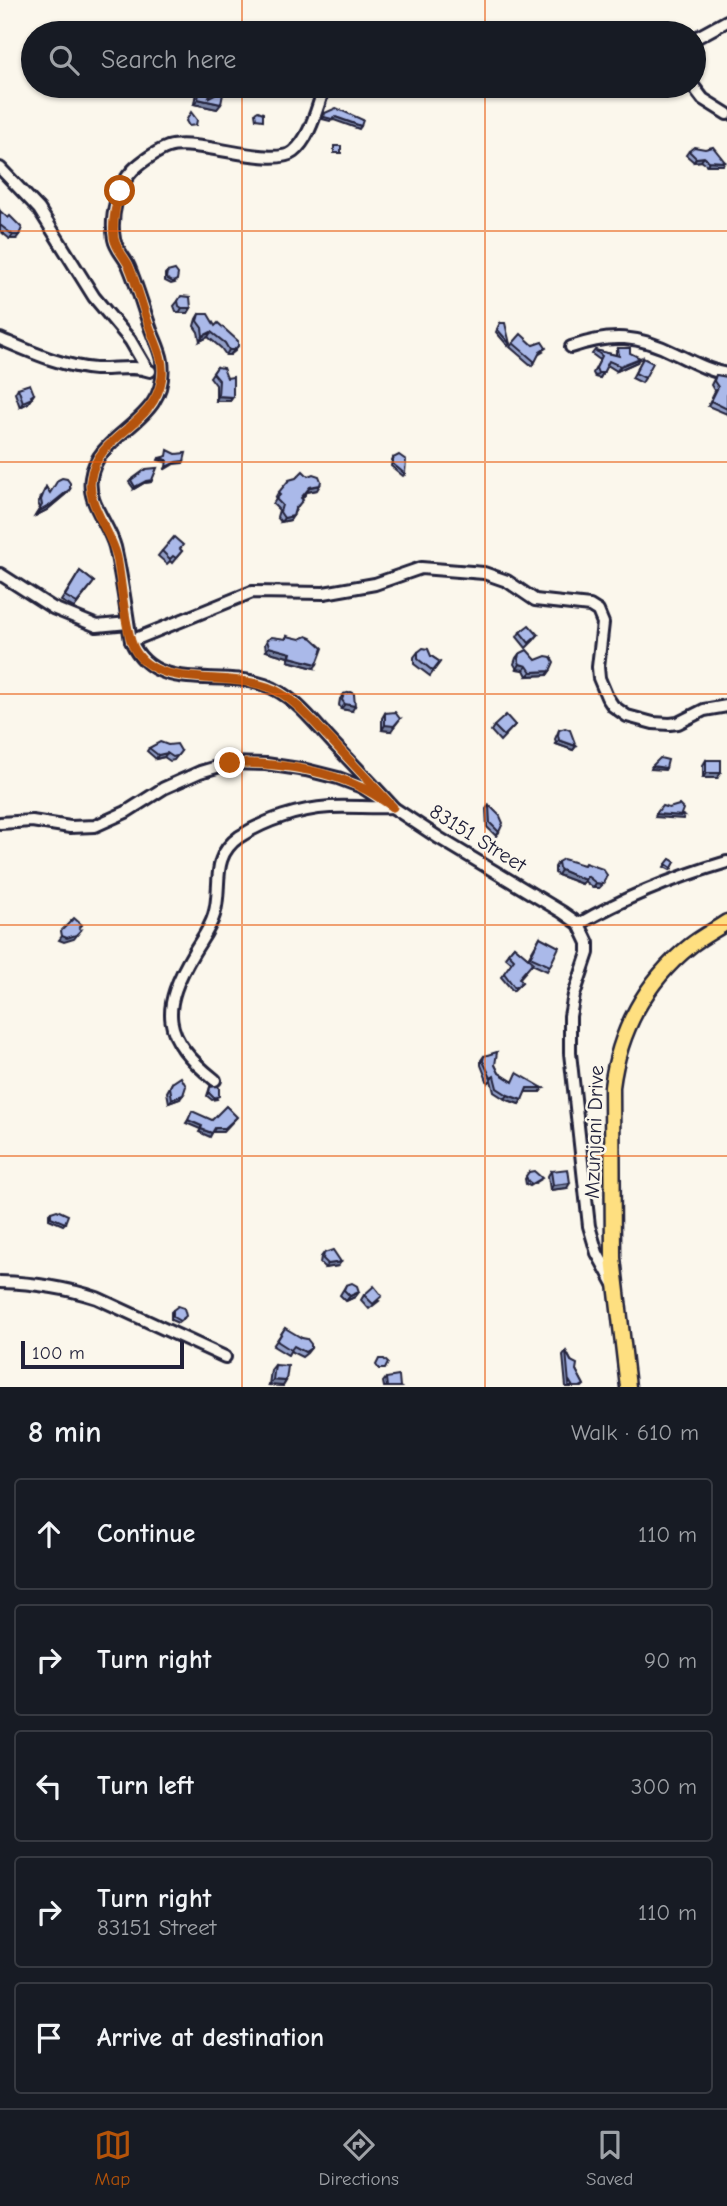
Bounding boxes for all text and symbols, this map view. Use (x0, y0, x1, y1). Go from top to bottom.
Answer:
search box (21, 21, 706, 98)
icon: search (45, 41, 83, 79)
text: Search here (101, 45, 236, 75)
route start (104, 175, 135, 206)
route end (214, 747, 245, 778)
street label: 83151 Street (425, 799, 531, 878)
street label: Mzunjani Drive (580, 1065, 608, 1199)
scale bar (21, 1338, 184, 1370)
text: 100 m (32, 1342, 85, 1364)
text: 8 min (28, 1415, 102, 1450)
text: Walk · 610 m (571, 1419, 699, 1446)
icon: ahead (30, 1515, 68, 1553)
text: Continue (97, 1519, 195, 1549)
text: 110 m (638, 1521, 697, 1548)
icon: right (30, 1641, 68, 1679)
text: Turn right (97, 1645, 211, 1675)
text: 90 m (644, 1647, 697, 1674)
icon: left (30, 1767, 68, 1805)
text: Turn left (97, 1771, 194, 1801)
text: 300 m (631, 1773, 697, 1800)
text: Turn right (97, 1884, 211, 1914)
icon: right (30, 1893, 68, 1931)
text: 110 m (638, 1899, 697, 1926)
text: 83151 Street (97, 1914, 216, 1941)
icon: arrive (30, 2019, 68, 2057)
text: Arrive at destination (97, 2023, 324, 2053)
tab: Map (94, 2126, 132, 2190)
tab: Directions (319, 2126, 399, 2190)
tab: Saved (586, 2126, 633, 2190)

